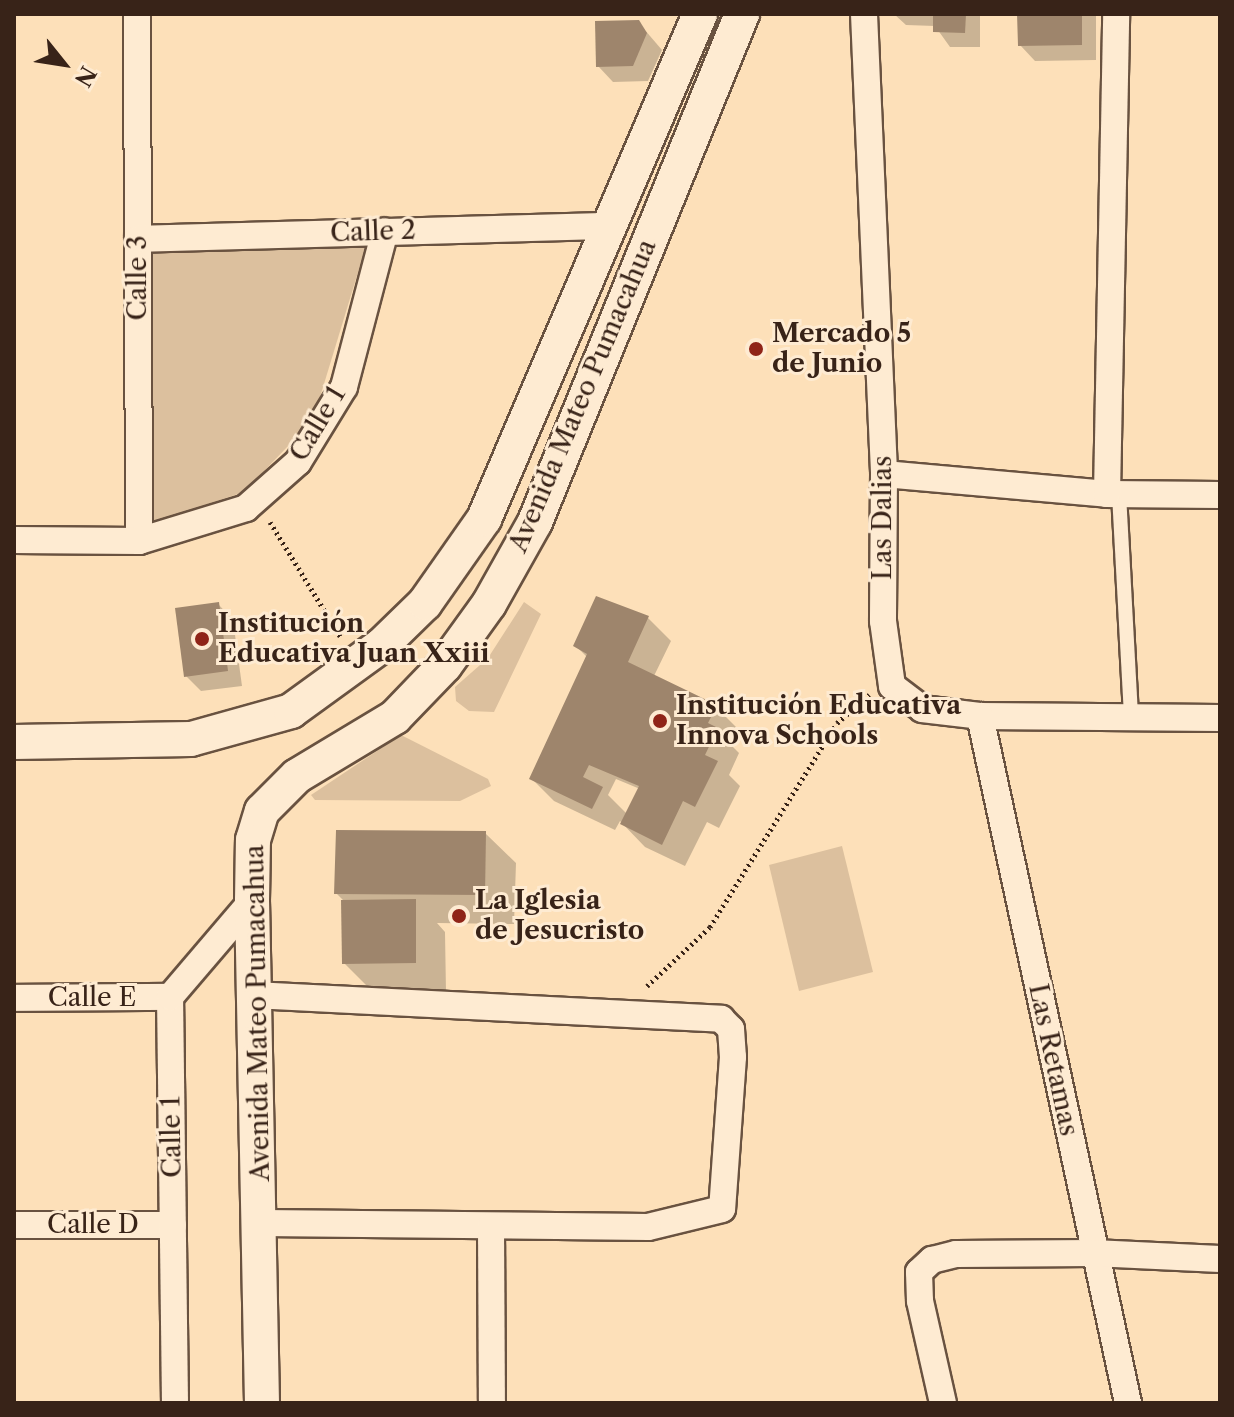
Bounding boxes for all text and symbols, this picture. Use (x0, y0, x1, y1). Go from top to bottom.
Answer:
north arrow (24, 24, 104, 104)
text: N (69, 61, 102, 91)
street label: Calle 2 (330, 215, 416, 249)
street label: Calle 3 (122, 235, 154, 321)
street label: Avenida Mateo Pumacahua (503, 235, 663, 557)
place label: Mercado 5 de Junio (772, 318, 911, 380)
marker: Mercado 5 de Junio (747, 340, 765, 358)
street label: Calle 1 (284, 381, 352, 467)
street label: Las Dalias (867, 456, 899, 580)
place label: Institución Educativa Juan Xxiii (218, 608, 490, 670)
marker: Institución Educativa Juan Xxiii (193, 630, 211, 648)
place label: Institución Educativa Innova Schools (676, 690, 961, 752)
marker: Institución Educativa Innova Schools (651, 712, 669, 730)
street label: Avenida Mateo Pumacahua (239, 844, 277, 1182)
place label: La Iglesia de Jesucristo (475, 885, 644, 946)
marker: La Iglesia de Jesucristo (450, 907, 468, 925)
street label: Las Retamas (1022, 981, 1084, 1139)
street label: Calle E (48, 982, 136, 1014)
street label: Calle 1 (156, 1096, 188, 1178)
street label: Calle D (47, 1209, 139, 1241)

